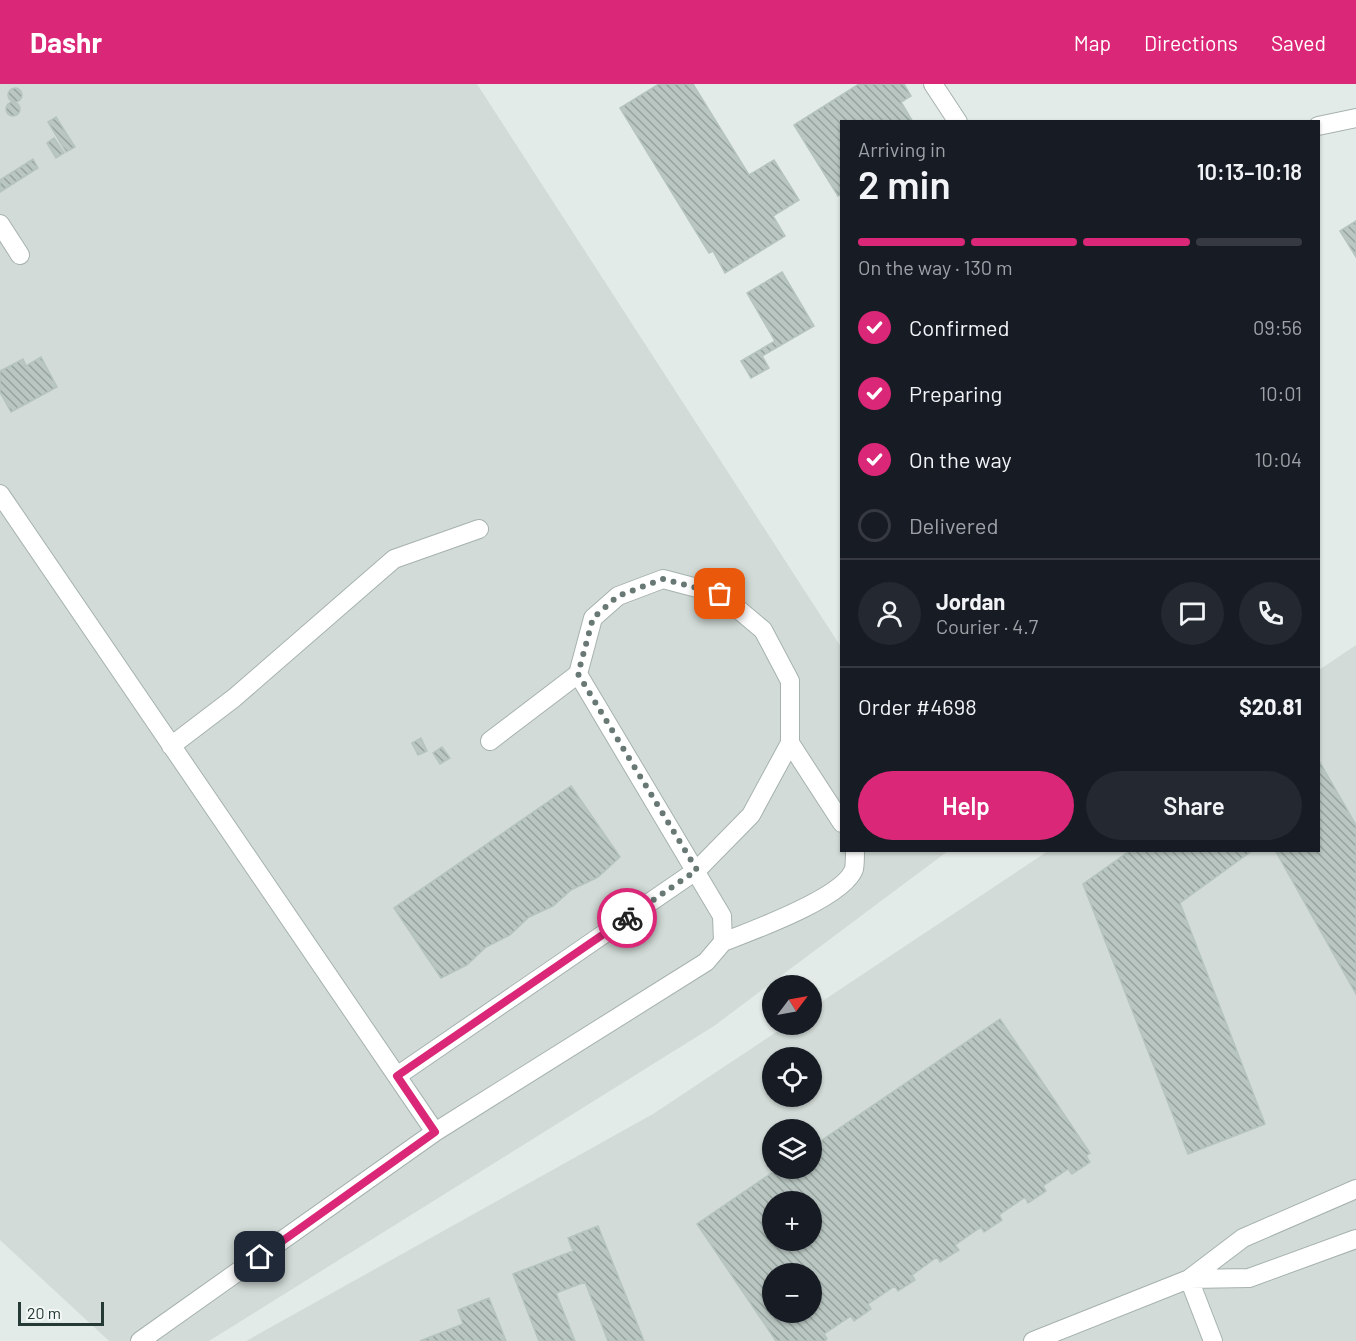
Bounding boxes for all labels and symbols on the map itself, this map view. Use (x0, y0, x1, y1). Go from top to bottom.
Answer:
pin (694, 568, 745, 619)
courier (597, 888, 657, 948)
north arrow (762, 975, 822, 1035)
pin (234, 1231, 285, 1282)
scale bar (18, 1299, 104, 1326)

